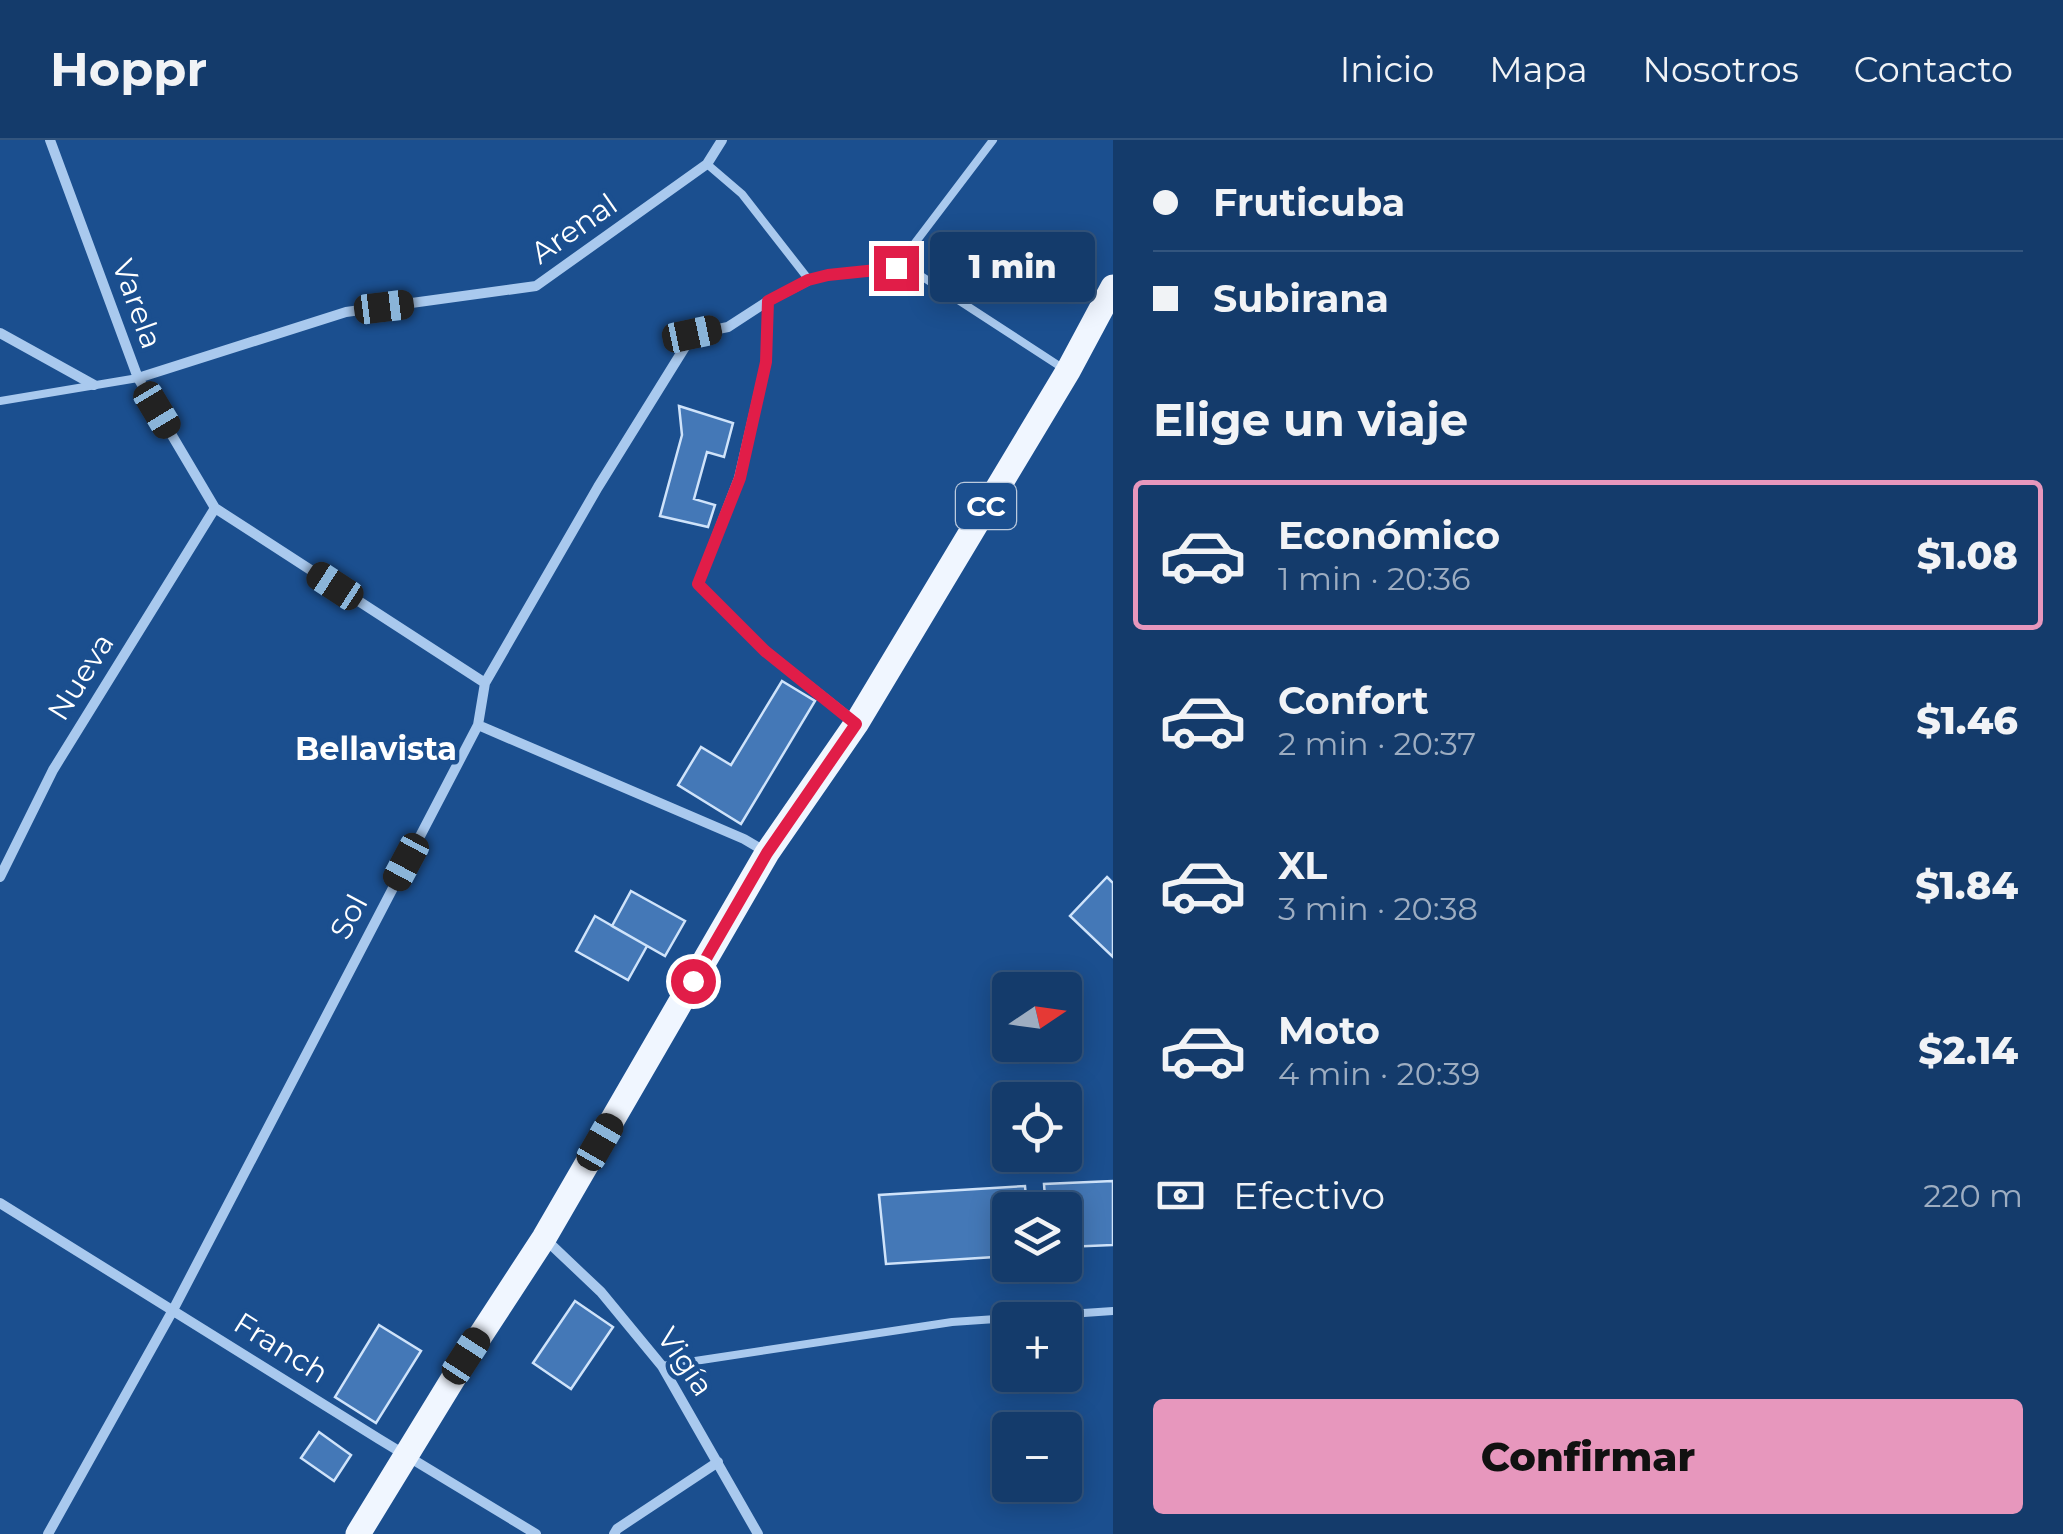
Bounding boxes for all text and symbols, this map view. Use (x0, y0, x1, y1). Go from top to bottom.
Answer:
text: Hoppr (50, 40, 207, 98)
text: Inicio (1340, 48, 1434, 91)
text: Mapa (1489, 48, 1588, 91)
text: Nosotros (1643, 48, 1799, 91)
text: Contacto (1854, 48, 2013, 91)
text: Fruticuba (1213, 179, 1405, 226)
street label: Arenal (523, 186, 624, 272)
callout: 1 min (931, 233, 1096, 303)
route end (874, 246, 919, 291)
text: 1 min (968, 247, 1057, 286)
street label: Varela (104, 254, 171, 354)
text: Subirana (1213, 275, 1389, 322)
car (352, 288, 416, 326)
car (660, 313, 724, 355)
car (129, 377, 185, 443)
text: Elige un viaje (1153, 392, 1468, 447)
road number: CC (956, 483, 1016, 529)
icon: car (1158, 510, 1248, 600)
text: Económico (1278, 512, 1500, 559)
text: $1.08 (1917, 532, 2018, 579)
car (302, 557, 368, 615)
text: 1 min · 20:36 (1278, 559, 1471, 598)
street label: Nueva (40, 626, 122, 727)
icon: car (1158, 675, 1248, 765)
text: Confort (1278, 677, 1429, 724)
text: $1.46 (1916, 697, 2018, 744)
text: 2 min · 20:37 (1278, 724, 1476, 763)
district label: Bellavista (295, 729, 457, 768)
car (379, 828, 433, 896)
icon: car (1158, 840, 1248, 930)
text: XL (1278, 842, 1327, 889)
text: $1.84 (1915, 862, 2018, 909)
street label: Sol (322, 888, 376, 945)
text: 3 min · 20:38 (1278, 889, 1478, 928)
route start (671, 959, 716, 1004)
north arrow (992, 972, 1082, 1062)
map controls (992, 972, 1082, 1502)
icon: car (1158, 1005, 1248, 1095)
text: Moto (1278, 1007, 1380, 1054)
text: $2.14 (1918, 1027, 2018, 1074)
text: 4 min · 20:39 (1278, 1054, 1480, 1093)
button: locate (992, 1082, 1082, 1172)
car (572, 1109, 628, 1175)
icon: cash (1153, 1168, 1208, 1223)
text: Efectivo (1233, 1172, 1385, 1219)
text: 220 m (1923, 1176, 2023, 1215)
button: layers (992, 1192, 1082, 1282)
button: + (992, 1302, 1082, 1392)
street label: Franch (227, 1304, 335, 1391)
street label: Vigía (649, 1320, 722, 1403)
car (437, 1323, 495, 1389)
button: Confirmar (1153, 1399, 2023, 1514)
button: − (992, 1412, 1082, 1502)

